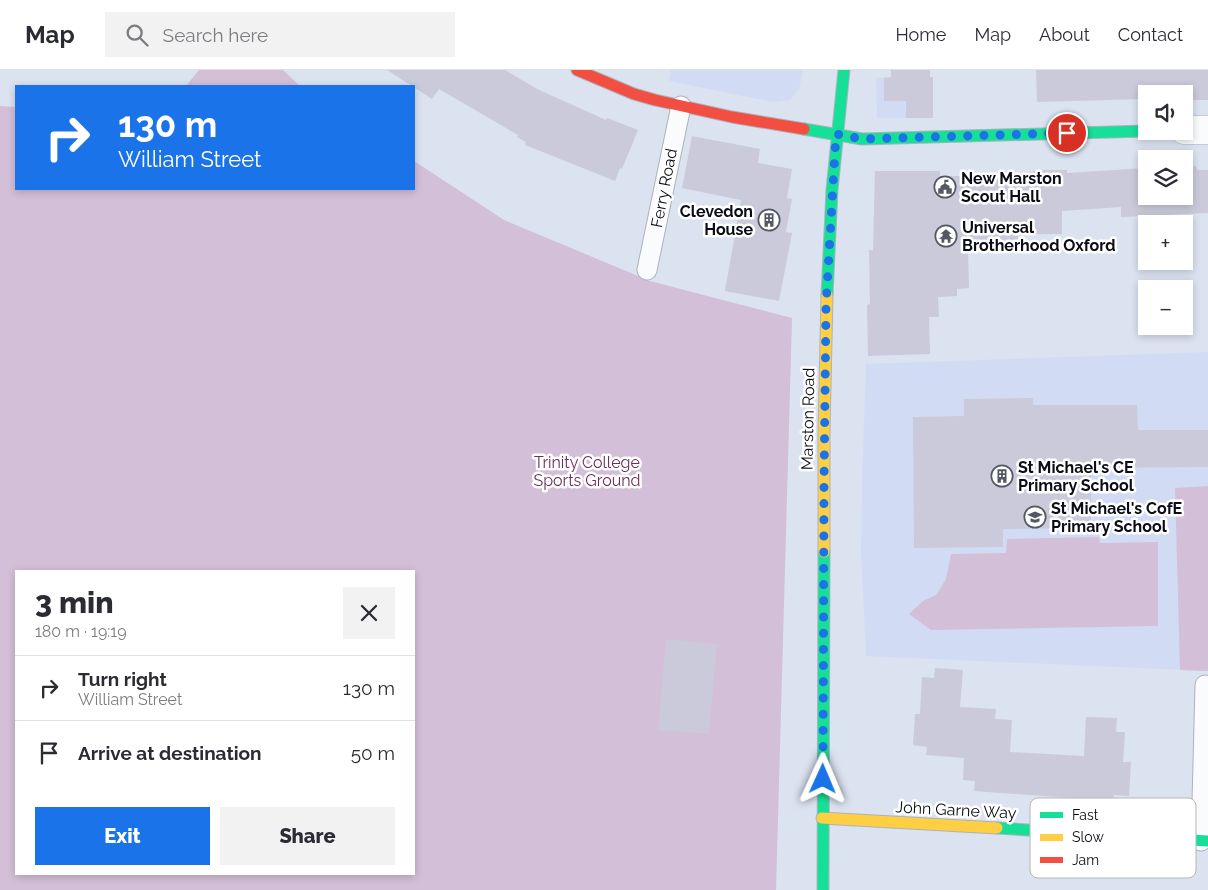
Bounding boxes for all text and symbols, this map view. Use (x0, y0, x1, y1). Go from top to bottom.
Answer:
search box (105, 12, 455, 57)
text: Map (25, 20, 75, 49)
icon: search (123, 21, 151, 49)
text: Search here (163, 24, 268, 46)
text: Home (895, 24, 946, 45)
text: Map (974, 24, 1011, 45)
text: About (1039, 24, 1090, 45)
text: Contact (1118, 24, 1183, 45)
map controls (1138, 85, 1193, 335)
button: sound (1138, 85, 1193, 140)
text: 130 m (118, 104, 217, 145)
icon: right (35, 105, 100, 170)
pin (1046, 112, 1088, 154)
icon: arrive (1053, 119, 1081, 147)
text: William Street (118, 146, 261, 172)
street label: Ferry Road (647, 147, 681, 229)
button: layers (1138, 150, 1193, 205)
place label: New Marston Scout Hall (961, 169, 1062, 206)
public building icon: New Marston Scout Hall (933, 175, 957, 199)
place label: Clevedon House (680, 202, 753, 239)
building icon: Clevedon House (757, 208, 781, 232)
button: + (1138, 215, 1193, 270)
place label: Universal Brotherhood Oxford (962, 218, 1116, 255)
temple icon: Universal Brotherhood Oxford (934, 224, 958, 248)
button: − (1138, 280, 1193, 335)
street label: Marston Road (798, 368, 818, 470)
park label: Trinity College Sports Ground (533, 453, 641, 490)
place label: St Michael's CE Primary School (1018, 458, 1135, 495)
building icon: St Michael's CE Primary School (990, 464, 1014, 488)
place label: St Michael's CofE Primary School (1051, 499, 1183, 536)
school or university icon: St Michael's CofE Primary School (1023, 505, 1047, 529)
text: 3 min (35, 585, 114, 620)
button: close (343, 587, 395, 639)
text: 180 m · 19:19 (35, 622, 127, 641)
text: Turn right (78, 668, 167, 690)
icon: right (35, 674, 63, 702)
text: 130 m (343, 677, 395, 699)
text: William Street (78, 690, 182, 709)
icon: arrive (35, 739, 63, 767)
text: Arrive at destination (78, 742, 262, 764)
text: 50 m (351, 742, 395, 764)
position arrow (796, 752, 848, 804)
street label: John Garne Way (895, 797, 1017, 823)
legend (1030, 798, 1196, 878)
button: Exit (35, 807, 210, 865)
button: Share (220, 807, 395, 865)
text: Fast (1072, 807, 1099, 823)
text: Slow (1072, 829, 1104, 845)
text: Jam (1072, 852, 1099, 868)

